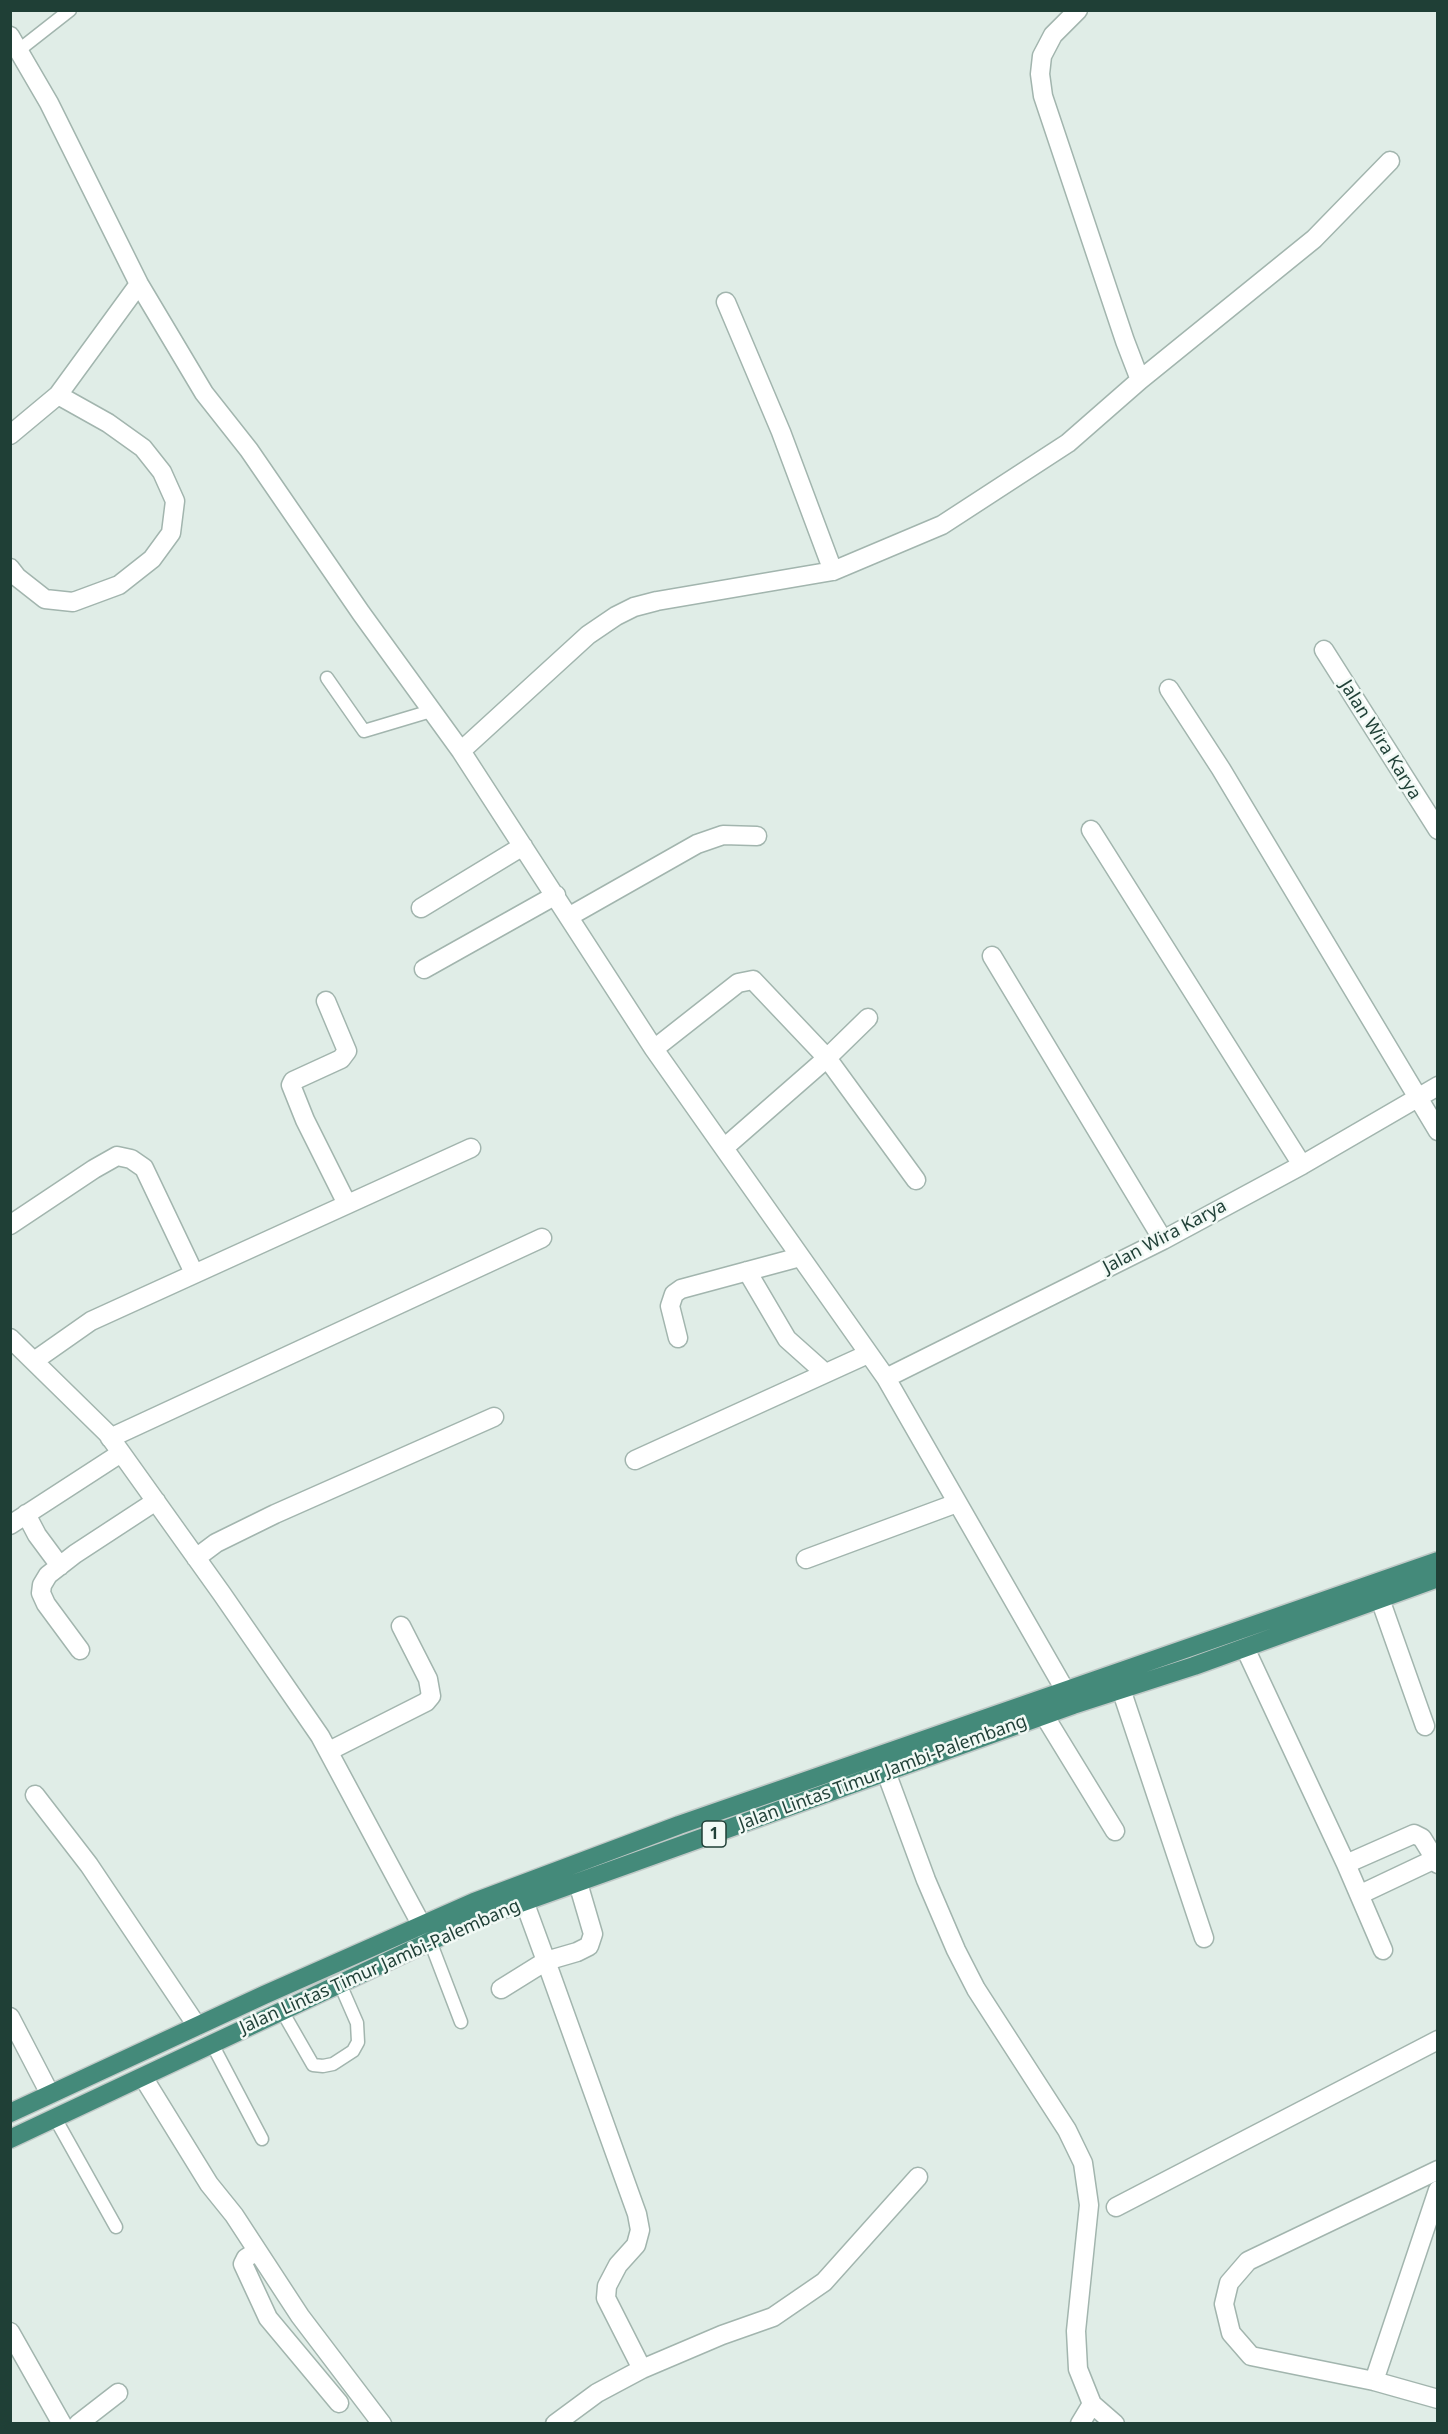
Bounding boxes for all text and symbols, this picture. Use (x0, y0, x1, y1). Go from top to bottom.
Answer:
street label: Jalan Wira Karya (1335, 676, 1425, 804)
street label: Jalan Wira Karya (1100, 1195, 1230, 1279)
street label: Jalan Lintas Timur Jambi-Palembang (736, 1711, 1030, 1835)
road number: 1 (702, 1821, 726, 1847)
street label: Jalan Lintas Timur Jambi-Palembang (236, 1895, 524, 2039)

